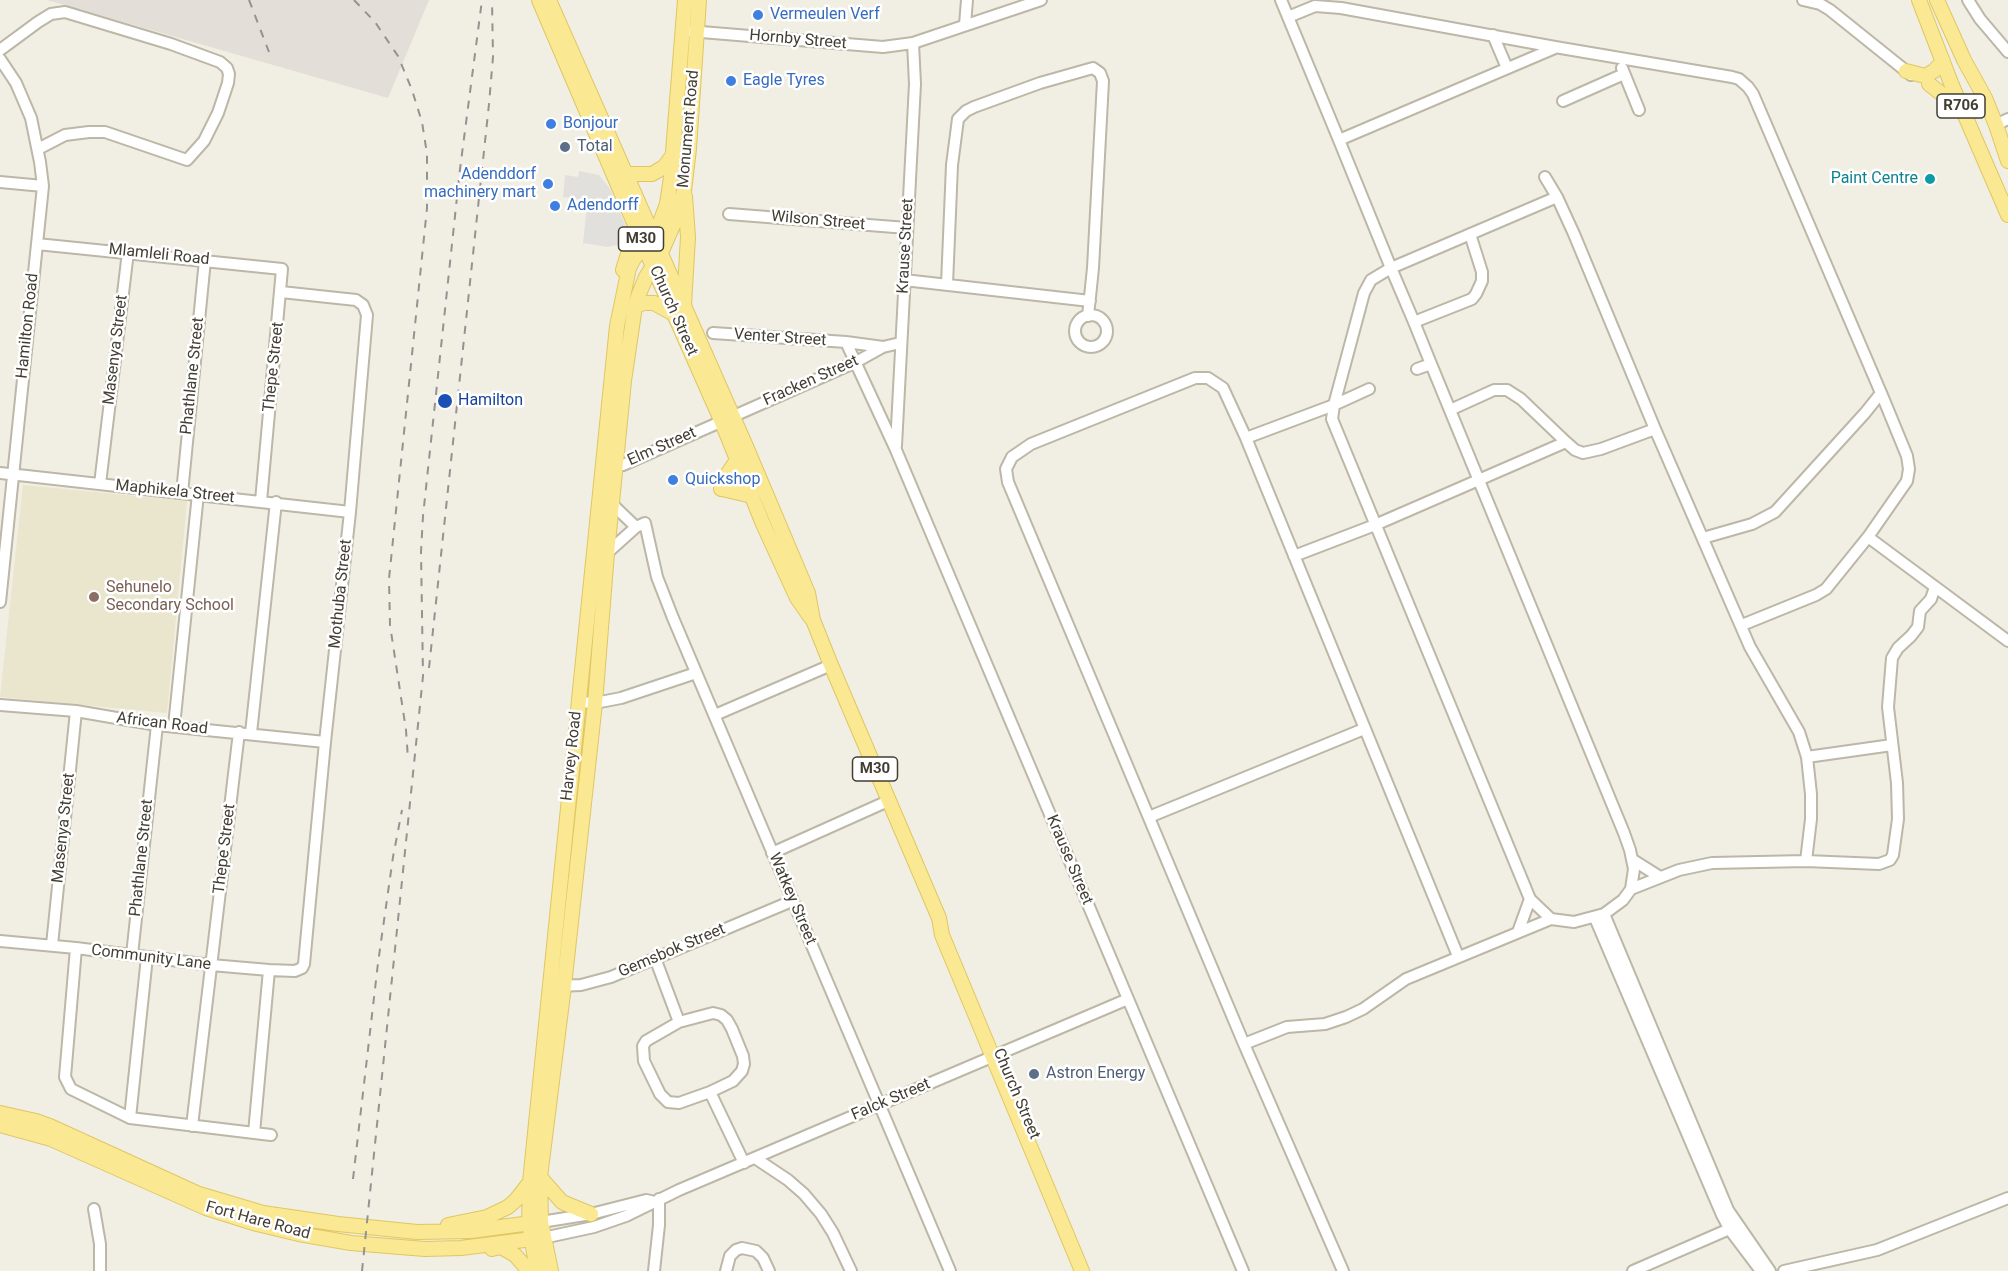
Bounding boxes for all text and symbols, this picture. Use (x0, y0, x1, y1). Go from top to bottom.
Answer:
place label: Vermeulen Verf (770, 5, 880, 25)
marker: Vermeulen Verf (751, 8, 765, 22)
street label: Hornby Street (749, 26, 847, 54)
street label: Monument Road (674, 69, 704, 189)
place label: Eagle Tyres (743, 71, 825, 91)
marker: Eagle Tyres (724, 74, 738, 88)
road number: R706 (1937, 94, 1985, 118)
place label: Bonjour (563, 114, 618, 134)
marker: Bonjour (544, 117, 558, 131)
place label: Total (577, 137, 613, 157)
marker: Total (558, 140, 572, 154)
place label: Adenddorf machinery mart (424, 165, 536, 203)
place label: Paint Centre (1831, 169, 1918, 189)
marker: Paint Centre (1923, 172, 1937, 186)
marker: Adenddorf machinery mart (541, 177, 555, 191)
place label: Adendorff (567, 196, 639, 216)
street label: Krause Street (894, 198, 918, 294)
marker: Adendorff (548, 199, 562, 213)
street label: Wilson Street (770, 207, 866, 235)
road number: M30 (618, 227, 664, 251)
street label: Mlamleli Road (108, 240, 210, 270)
street label: Church Street (645, 263, 701, 359)
street label: Hamilton Road (13, 272, 43, 380)
street label: Masenya Street (100, 294, 132, 406)
street label: Phathlane Street (177, 316, 209, 436)
street label: Thepe Street (260, 321, 288, 413)
street label: Venter Street (733, 325, 827, 351)
street label: Fracken Street (760, 351, 862, 411)
place label: Hamilton (458, 391, 523, 411)
marker: Hamilton (436, 392, 454, 410)
street label: Elm Street (625, 423, 699, 471)
place label: Quickshop (685, 470, 760, 490)
marker: Quickshop (666, 473, 680, 487)
street label: Maphikela Street (115, 476, 235, 508)
street label: Mothuba Street (326, 538, 356, 650)
place label: Sehunelo Secondary School (106, 578, 234, 616)
marker: Sehunelo Secondary School (87, 590, 101, 604)
street label: African Road (115, 709, 209, 739)
street label: Harvey Road (558, 710, 586, 802)
road number: M30 (852, 757, 898, 781)
street label: Masenya Street (49, 772, 79, 884)
street label: Phathlane Street (126, 798, 158, 918)
street label: Thepe Street (210, 803, 240, 895)
street label: Krause Street (1041, 812, 1097, 908)
street label: Watkey Street (764, 850, 820, 948)
street label: Gemsbok Street (616, 920, 728, 982)
street label: Community Lane (90, 941, 212, 975)
street label: Church Street (988, 1046, 1044, 1142)
place label: Astron Energy (1046, 1064, 1145, 1084)
marker: Astron Energy (1027, 1067, 1041, 1081)
street label: Falck Street (849, 1075, 933, 1125)
street label: Fort Hare Road (204, 1198, 312, 1244)

